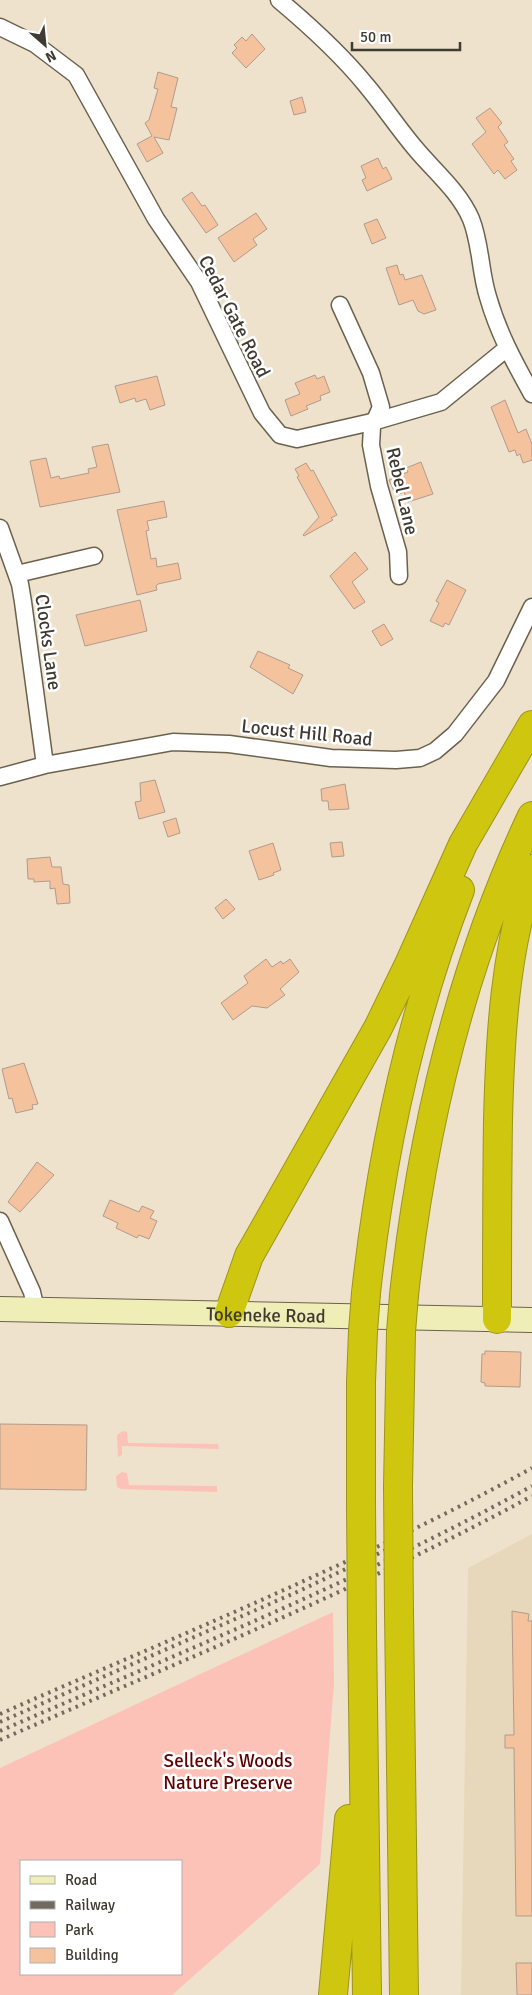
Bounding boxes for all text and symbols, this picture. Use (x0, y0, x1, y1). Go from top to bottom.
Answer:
north arrow (20, 20, 70, 70)
scale bar (352, 20, 460, 52)
text: 50 m (360, 28, 391, 46)
text: N (42, 46, 59, 66)
street label: Cedar Gate Road (193, 251, 275, 382)
street label: Rebel Lane (380, 445, 424, 537)
street label: Clocks Lane (29, 592, 67, 692)
street label: Locust Hill Road (240, 714, 374, 752)
street label: Tokeneke Road (206, 1302, 326, 1329)
park label: Selleck's Woods Nature Preserve (163, 1749, 293, 1795)
legend (20, 1860, 182, 1975)
text: Road (65, 1871, 97, 1889)
text: Railway (65, 1896, 115, 1914)
text: Park (65, 1921, 94, 1939)
text: Building (65, 1946, 119, 1964)

